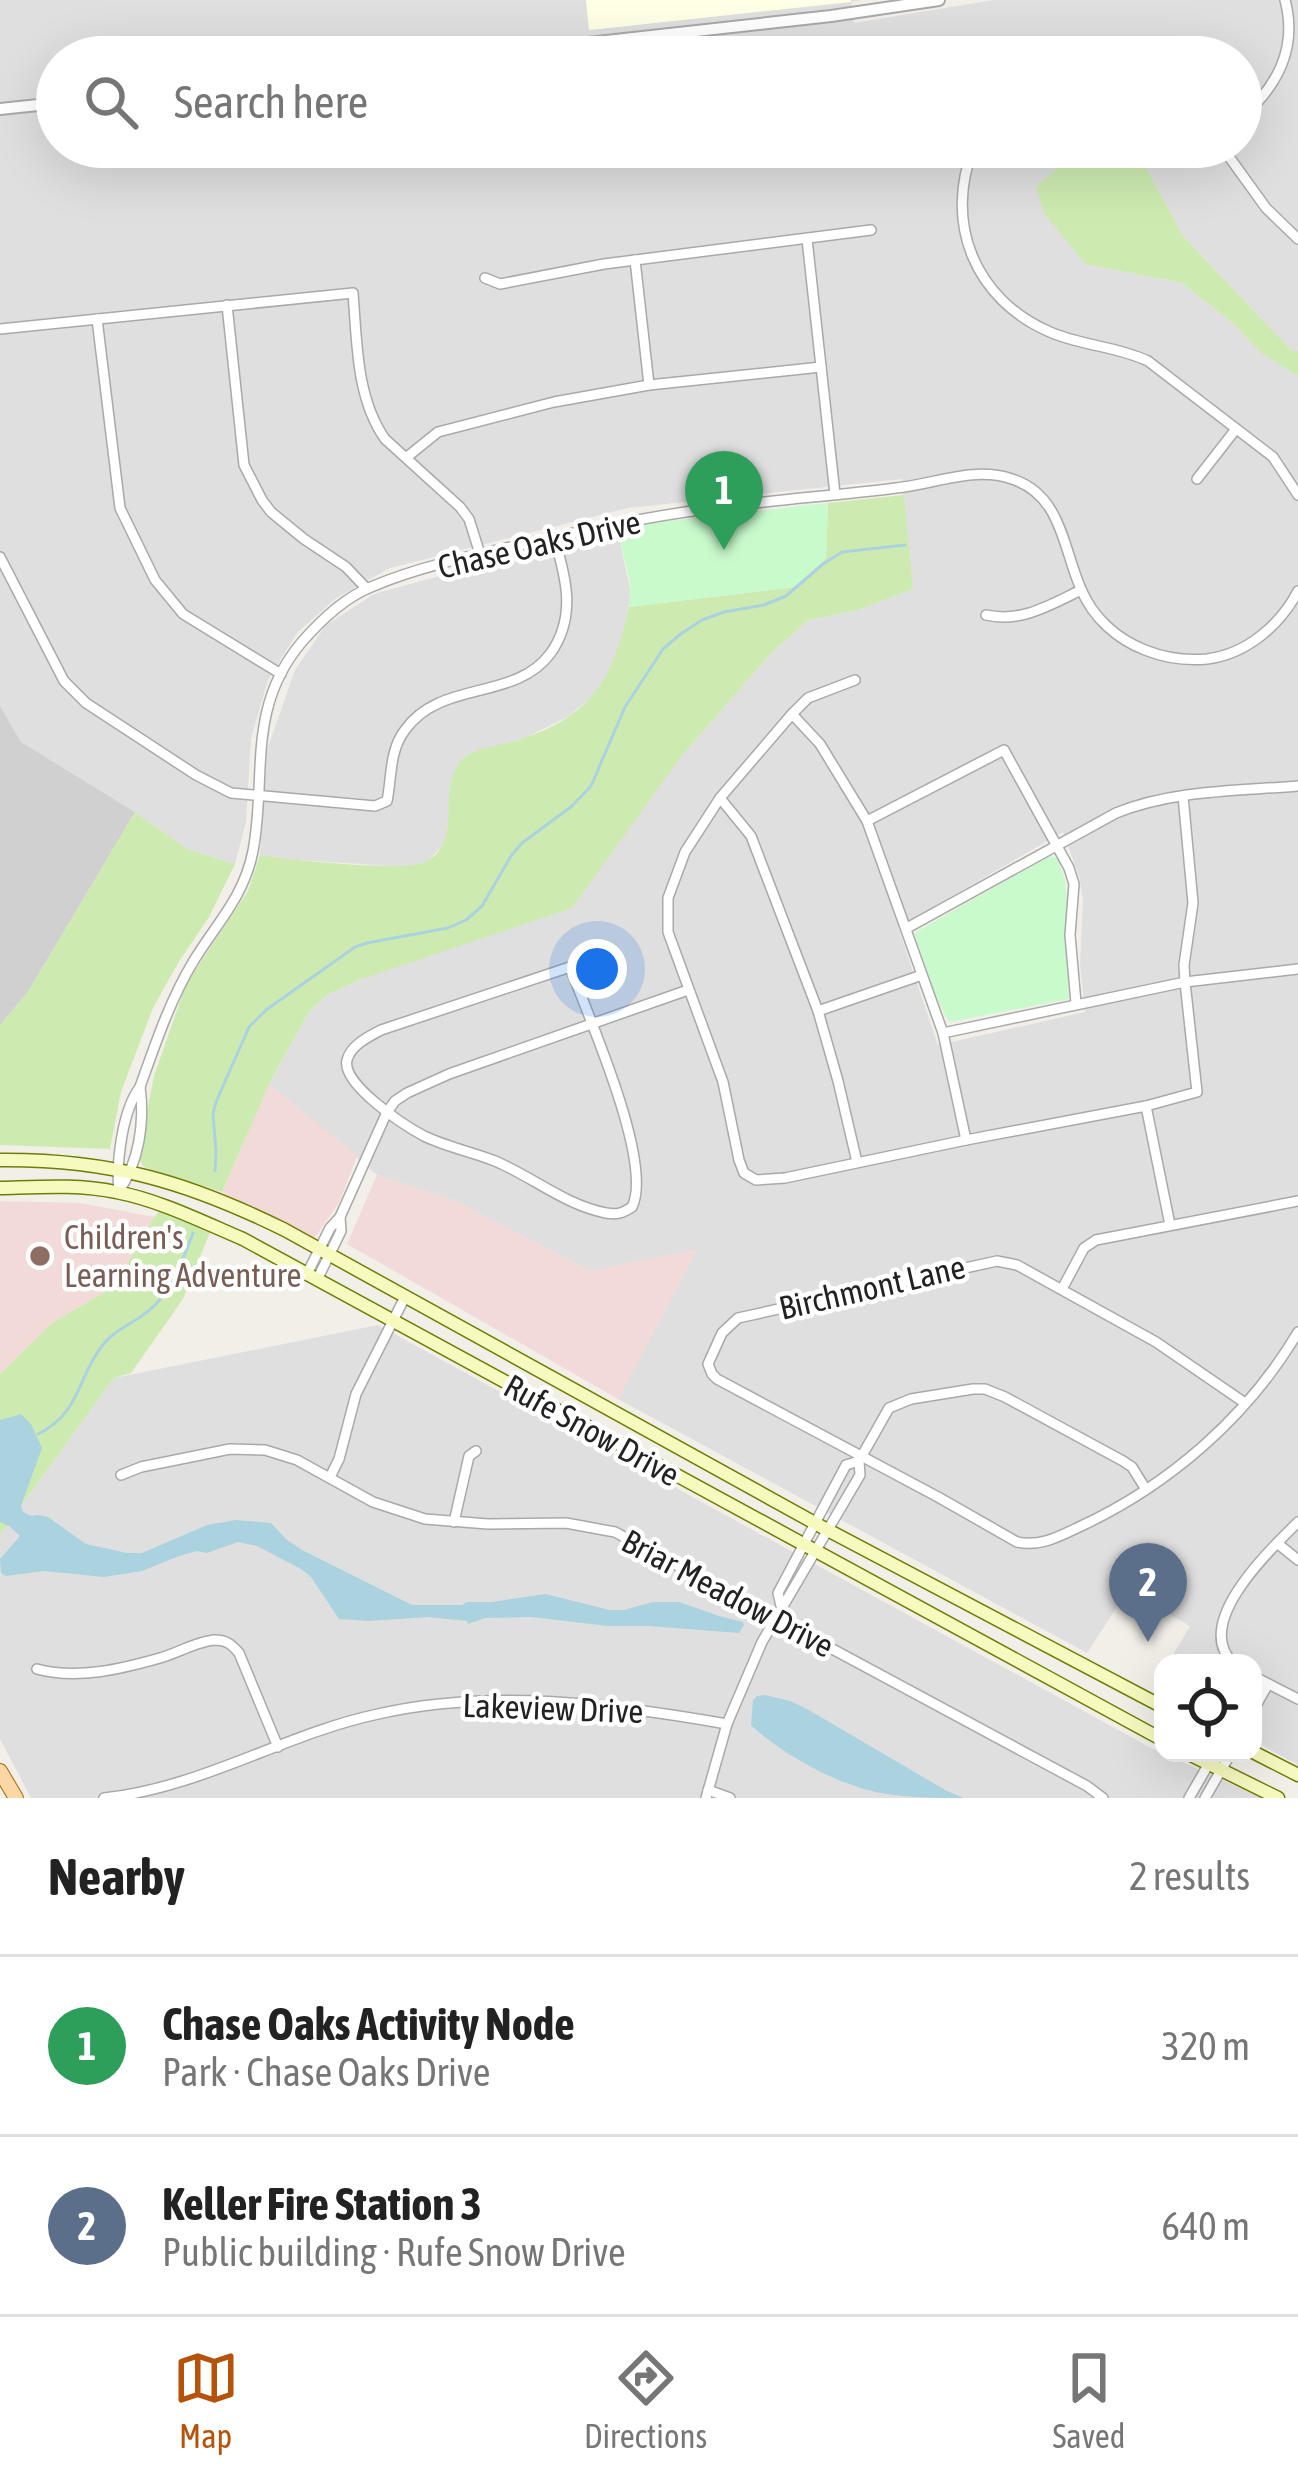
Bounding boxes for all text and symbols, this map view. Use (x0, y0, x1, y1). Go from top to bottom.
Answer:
search box (36, 36, 1262, 168)
icon: search (78, 69, 144, 135)
text: Search here (174, 76, 368, 128)
pin: 1 (685, 451, 763, 550)
street label: Chase Oaks Drive (434, 502, 644, 586)
your location (567, 939, 627, 999)
place label: Children's Learning Adventure (64, 1218, 301, 1294)
marker: Children's Learning Adventure (27, 1243, 53, 1269)
street label: Birchmont Lane (775, 1247, 969, 1327)
street label: Rufe Snow Drive (498, 1366, 686, 1494)
street label: Briar Meadow Drive (616, 1521, 840, 1665)
pin: 2 (1109, 1543, 1187, 1642)
map controls (1154, 1654, 1262, 1762)
button: locate (1154, 1654, 1262, 1762)
street label: Lakeview Drive (462, 1686, 644, 1730)
text: Nearby (48, 1847, 185, 1906)
text: 2 results (1129, 1854, 1250, 1898)
text: Chase Oaks Activity Node (162, 1998, 575, 2050)
text: 1 (78, 2024, 96, 2068)
text: 320 m (1162, 2024, 1250, 2068)
text: Park · Chase Oaks Drive (162, 2050, 490, 2094)
text: Keller Fire Station 3 (162, 2178, 482, 2230)
text: 2 (78, 2204, 96, 2248)
text: 640 m (1162, 2204, 1250, 2248)
text: Public building · Rufe Snow Drive (162, 2230, 626, 2274)
tab: Map (173, 2345, 239, 2455)
tab: Directions (584, 2345, 707, 2455)
tab: Saved (1052, 2345, 1125, 2455)

